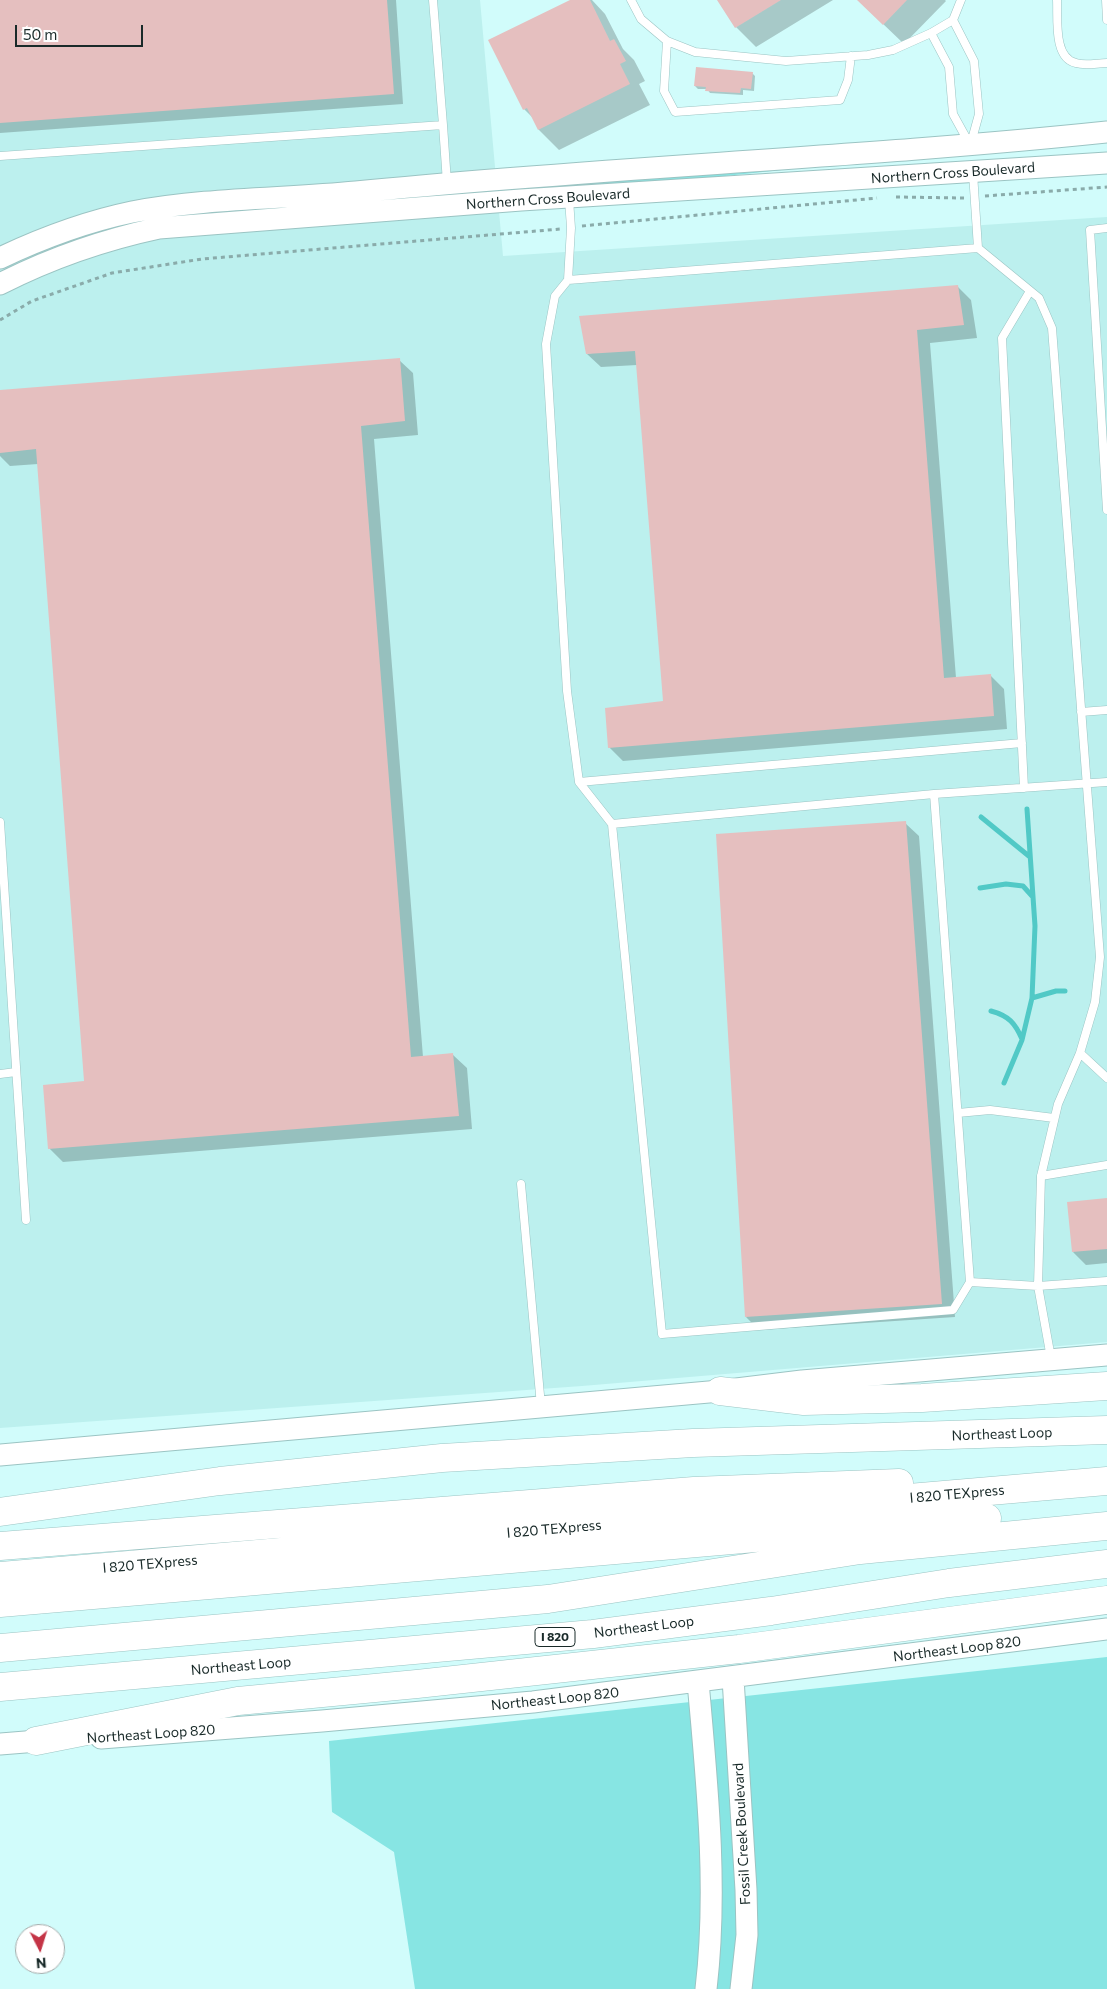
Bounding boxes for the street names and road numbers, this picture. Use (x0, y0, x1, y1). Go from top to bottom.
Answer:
street label: Northern Cross Boulevard (870, 159, 1036, 187)
street label: Northern Cross Boulevard (465, 185, 631, 213)
street label: Northeast Loop (951, 1424, 1053, 1444)
street label: I 820 TEXpress (909, 1481, 1005, 1507)
street label: I 820 TEXpress (506, 1516, 602, 1542)
street label: I 820 TEXpress (102, 1551, 198, 1577)
street label: Northeast Loop (593, 1613, 695, 1641)
road number: I 820 (535, 1628, 575, 1646)
street label: Northeast Loop 820 (892, 1633, 1022, 1665)
street label: Northeast Loop (190, 1653, 292, 1679)
street label: Northeast Loop 820 (490, 1684, 620, 1714)
street label: Northeast Loop 820 (86, 1721, 216, 1747)
street label: Fossil Creek Boulevard (730, 1763, 754, 1905)

